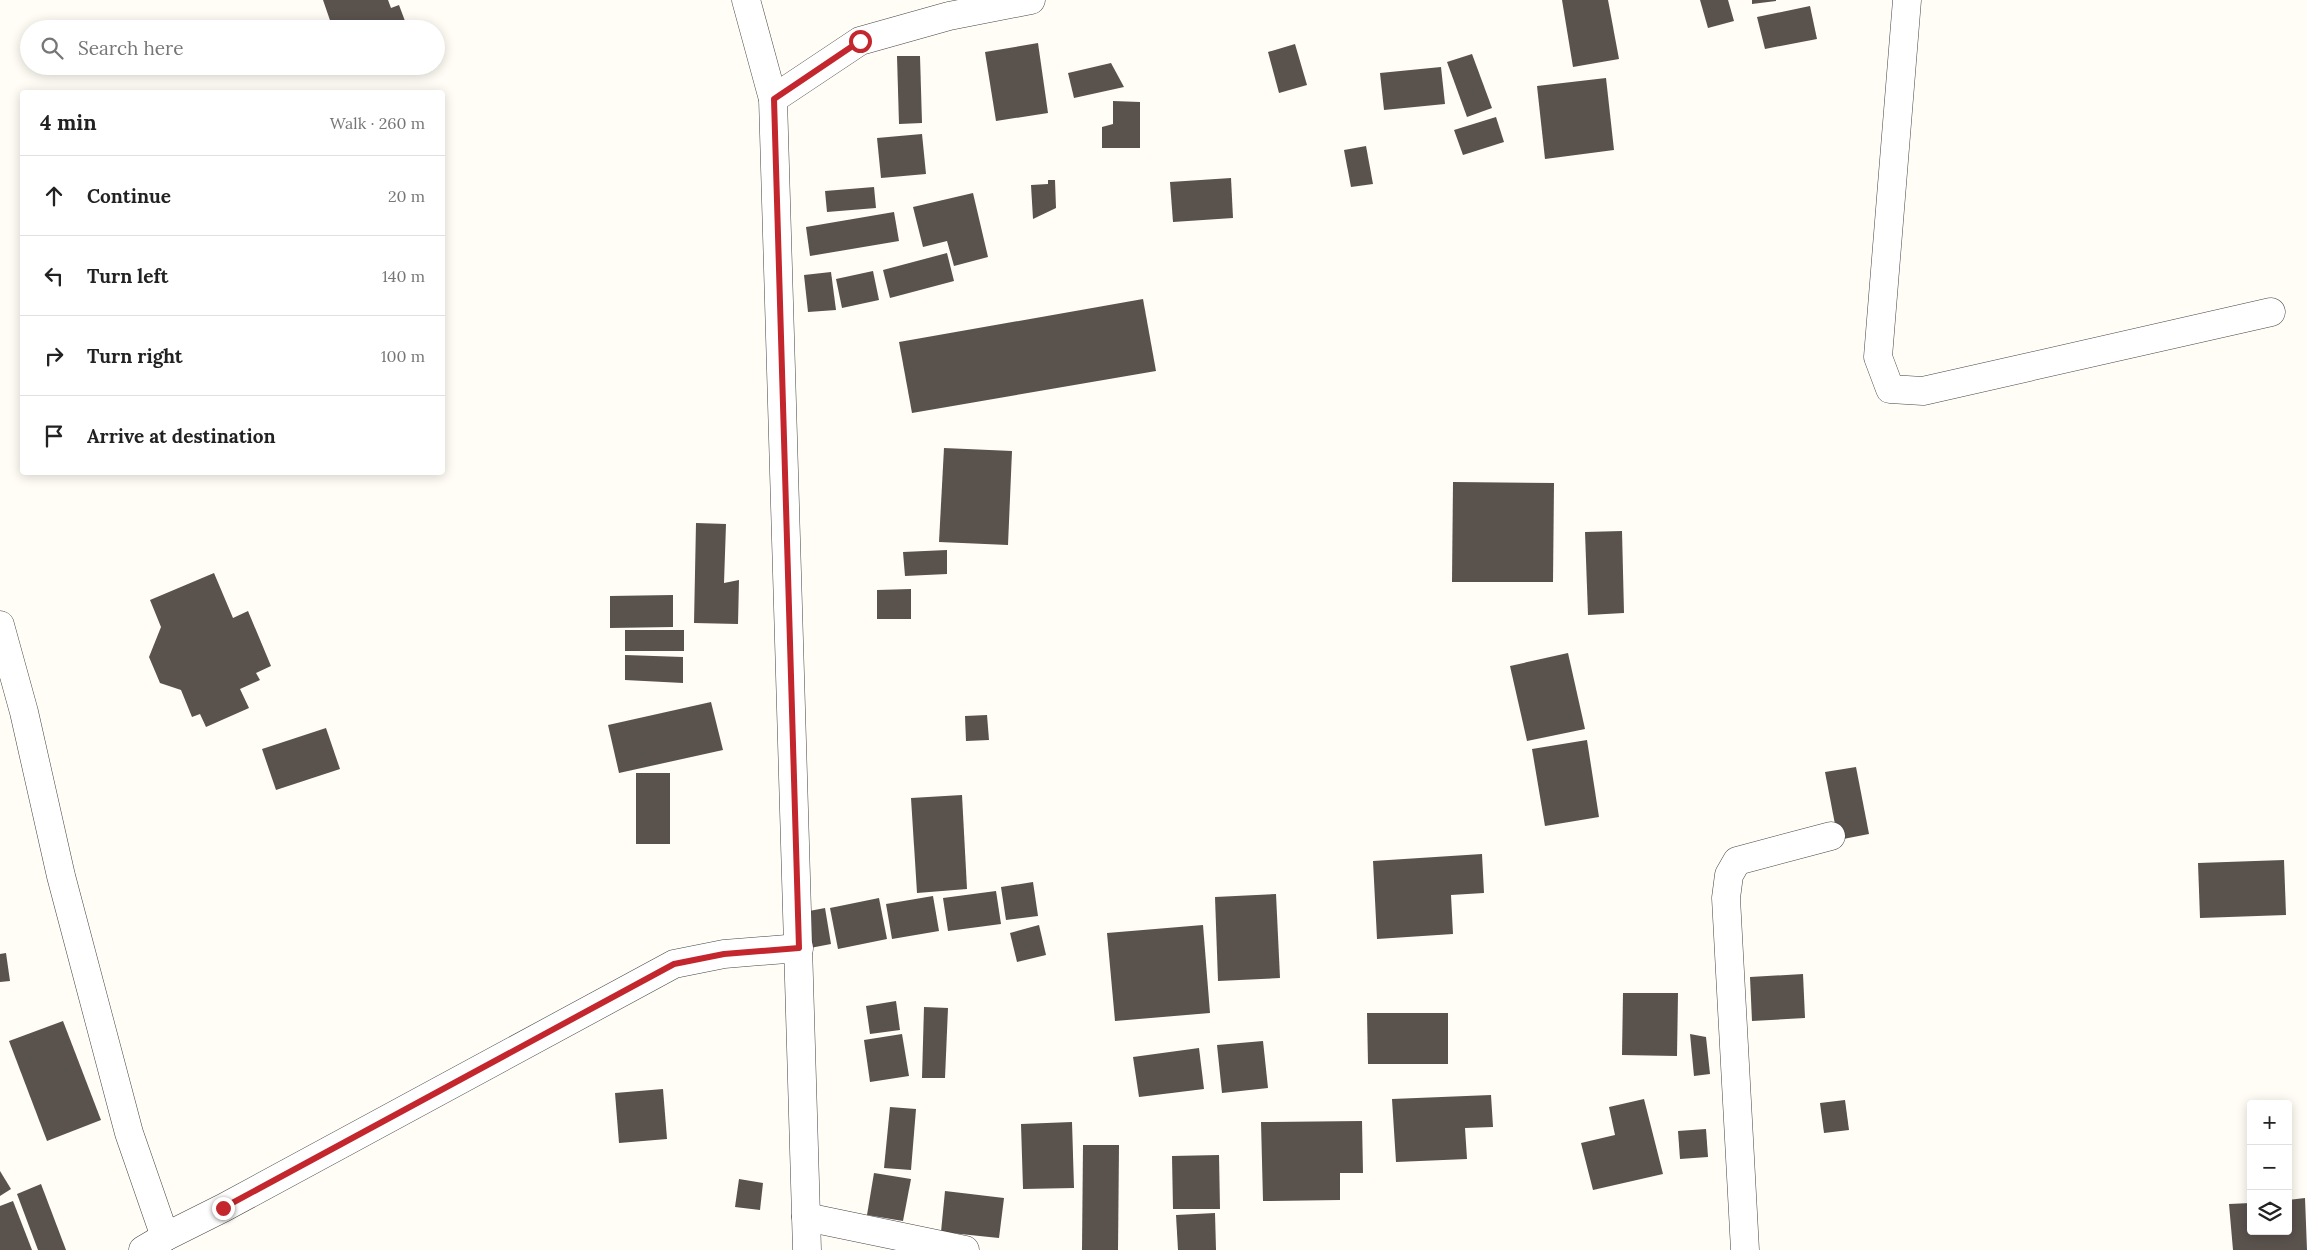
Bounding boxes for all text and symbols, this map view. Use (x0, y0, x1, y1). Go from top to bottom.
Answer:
search box (20, 20, 445, 75)
route start (849, 30, 872, 53)
icon: search (38, 34, 66, 62)
text: Search here (78, 36, 184, 60)
text: 4 min (40, 109, 97, 136)
text: Walk · 260 m (330, 113, 425, 133)
icon: ahead (40, 182, 68, 210)
text: Continue (87, 184, 171, 208)
text: 20 m (388, 186, 425, 206)
icon: left (40, 262, 68, 290)
text: Turn left (87, 264, 168, 288)
text: 140 m (382, 266, 425, 286)
icon: right (40, 342, 68, 370)
text: Turn right (87, 344, 183, 368)
text: 100 m (381, 346, 425, 366)
icon: arrive (40, 422, 68, 450)
text: Arrive at destination (87, 424, 276, 448)
map controls (2247, 1100, 2292, 1235)
button: + (2247, 1100, 2292, 1145)
button: − (2247, 1145, 2292, 1190)
button: layers (2247, 1190, 2292, 1235)
route end (212, 1197, 235, 1220)

